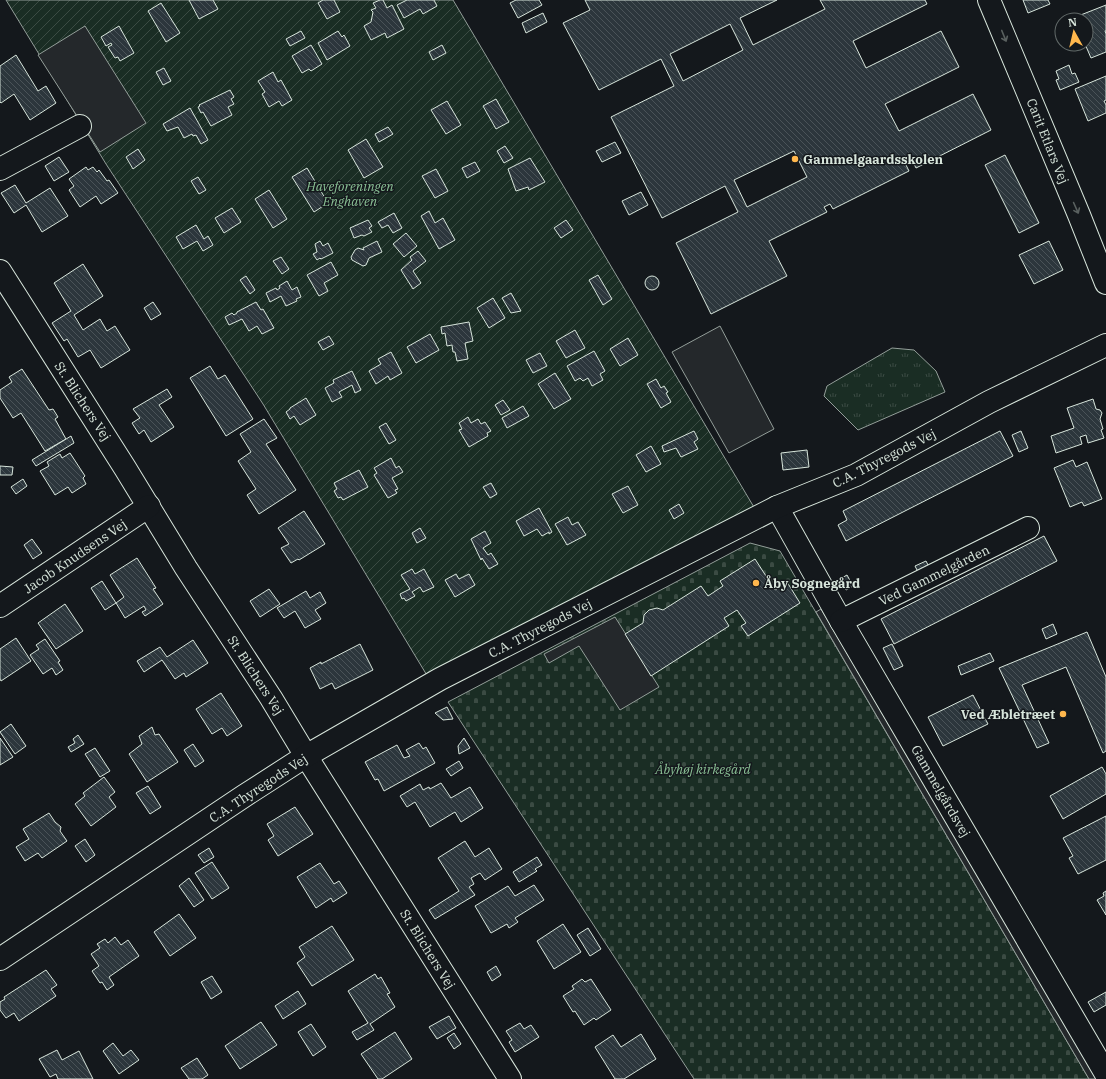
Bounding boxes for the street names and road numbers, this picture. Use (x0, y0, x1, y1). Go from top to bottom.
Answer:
street label: Carit Etlars Vej (1023, 96, 1072, 186)
street label: St. Blichers Vej (51, 358, 115, 444)
street label: C.A. Thyregods Vej (830, 425, 939, 492)
street label: Jacob Knudsens Vej (20, 516, 130, 597)
street label: Ved Gammelgården (876, 541, 992, 610)
street label: C.A. Thyregods Vej (486, 595, 595, 662)
street label: St. Blichers Vej (224, 632, 288, 718)
street label: Gammelgårdsvej (907, 742, 974, 841)
street label: C.A. Thyregods Vej (206, 750, 311, 827)
street label: St. Blichers Vej (396, 906, 459, 992)

